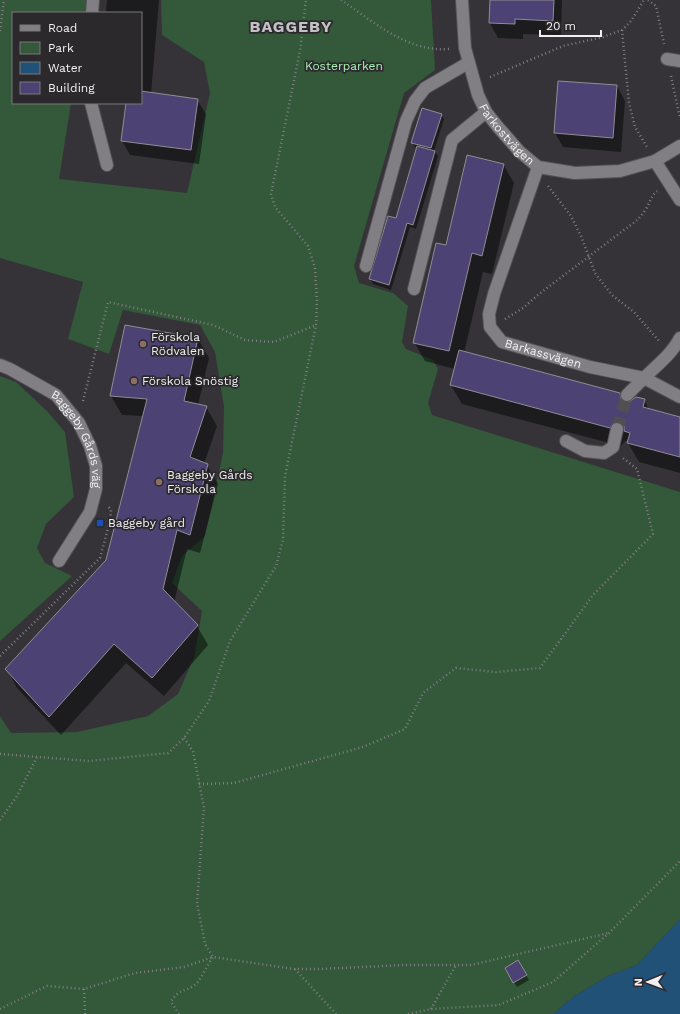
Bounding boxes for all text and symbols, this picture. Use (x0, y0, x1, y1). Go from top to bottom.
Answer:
legend (12, 12, 142, 104)
scale bar (540, 12, 601, 38)
district label: BAGGEBY (250, 17, 332, 36)
text: 20 m (546, 19, 576, 33)
text: Road (48, 21, 77, 35)
text: Park (48, 41, 74, 55)
park label: Kosterparken (305, 59, 383, 73)
text: Water (48, 61, 83, 75)
text: Building (48, 81, 95, 95)
street label: Farkostvägen (476, 102, 537, 168)
place label: Förskola Rödvalen (151, 330, 204, 358)
street label: Barkassvägen (503, 336, 583, 371)
marker: Förskola Rödvalen (138, 339, 148, 349)
place label: Förskola Snöstig (142, 374, 239, 388)
marker: Förskola Snöstig (129, 376, 139, 386)
street label: Baggeby Gårds väg (49, 387, 103, 489)
place label: Baggeby Gårds Förskola (167, 468, 253, 496)
marker: Baggeby Gårds Förskola (154, 477, 164, 487)
place label: Baggeby gård (108, 516, 185, 530)
marker: Baggeby gård (95, 518, 105, 528)
north arrow (628, 962, 668, 1002)
text: N (632, 978, 645, 986)

